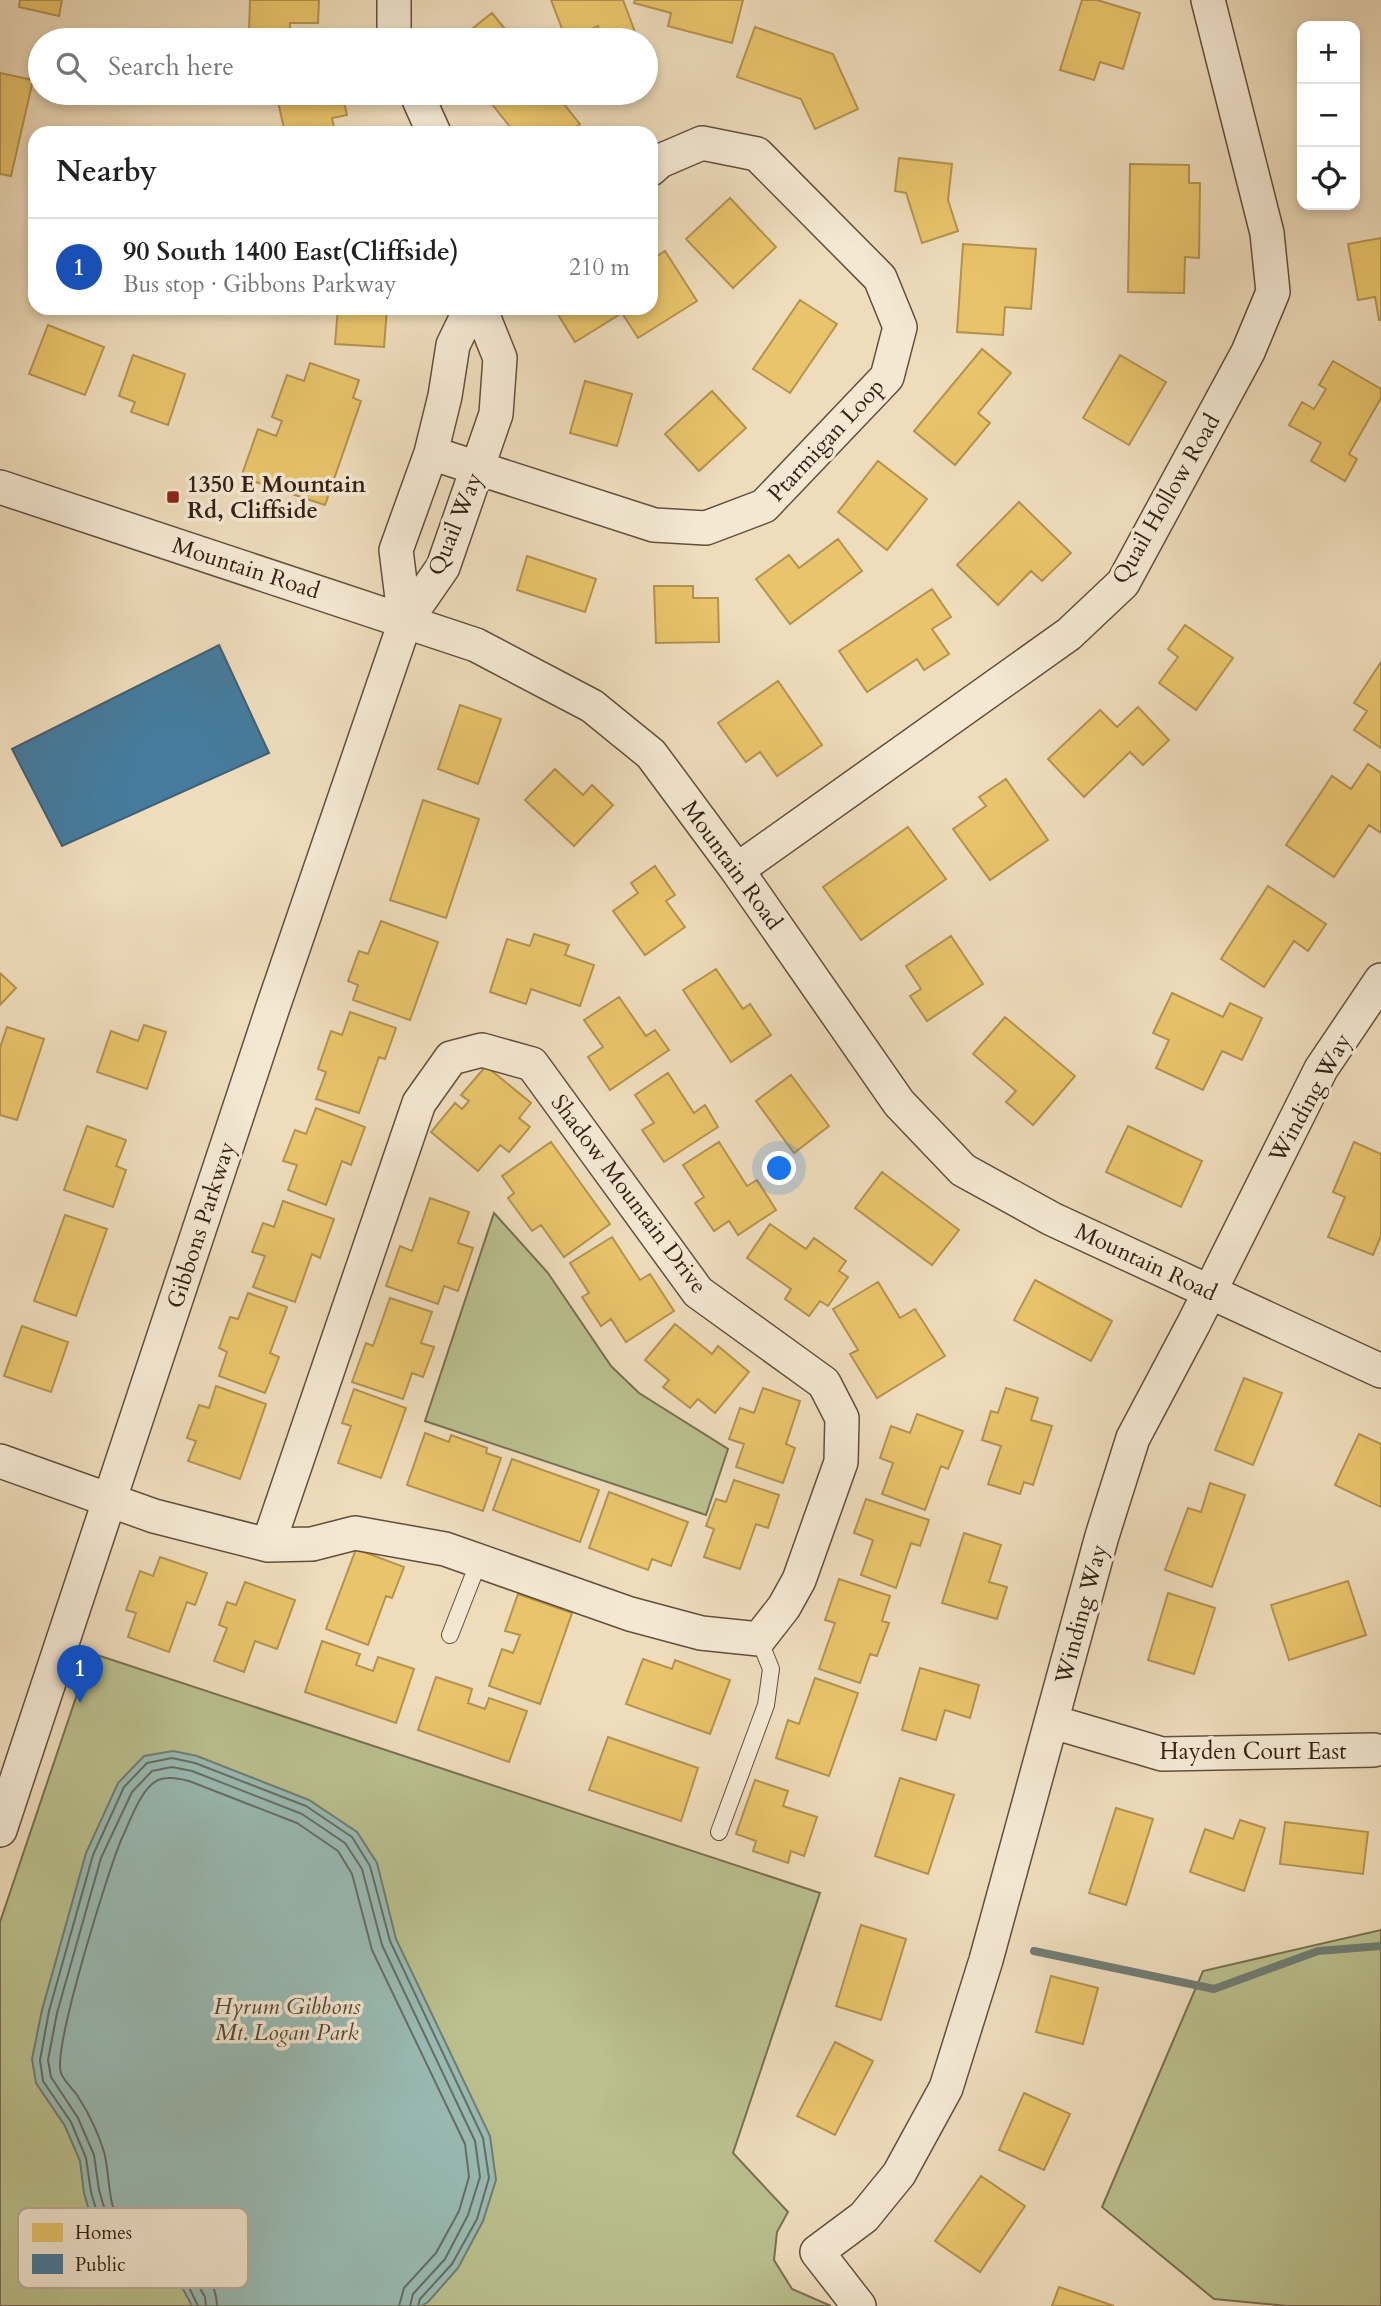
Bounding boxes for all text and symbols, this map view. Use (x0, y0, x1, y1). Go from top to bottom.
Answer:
map controls (1297, 21, 1360, 210)
button: + (1297, 21, 1360, 84)
search box (28, 28, 658, 105)
icon: search (52, 48, 90, 86)
text: Search here (108, 49, 234, 84)
button: − (1297, 84, 1360, 147)
button: locate (1297, 147, 1360, 210)
text: Nearby (56, 151, 157, 192)
text: 90 South 1400 East(Cliffside) (123, 234, 459, 269)
text: 1 (73, 252, 85, 283)
text: 210 m (569, 252, 630, 283)
text: Bus stop · Gibbons Parkway (123, 269, 396, 300)
street label: Ptarmigan Loop (761, 372, 891, 508)
street label: Quail Hollow Road (1105, 408, 1228, 590)
street label: Quail Way (420, 468, 490, 580)
place label: 1350 E Mountain Rd, Cliffside (187, 469, 366, 526)
marker: 1350 E Mountain Rd, Cliffside (165, 489, 181, 505)
street label: Mountain Road (168, 530, 324, 607)
street label: Mountain Road (674, 794, 790, 937)
street label: Winding Way (1261, 1028, 1358, 1169)
street label: Shadow Mountain Drive (544, 1088, 714, 1300)
street label: Gibbons Parkway (159, 1138, 243, 1312)
your location (762, 1151, 796, 1185)
street label: Mountain Road (1070, 1216, 1223, 1309)
street label: Winding Way (1047, 1541, 1115, 1688)
pin: 1 (57, 1645, 103, 1703)
street label: Hayden Court East (1160, 1736, 1346, 1767)
park label: Hyrum Gibbons Mt. Logan Park (214, 1991, 361, 2048)
legend (18, 2208, 248, 2288)
text: Homes (75, 2220, 132, 2246)
text: Public (75, 2252, 126, 2278)

